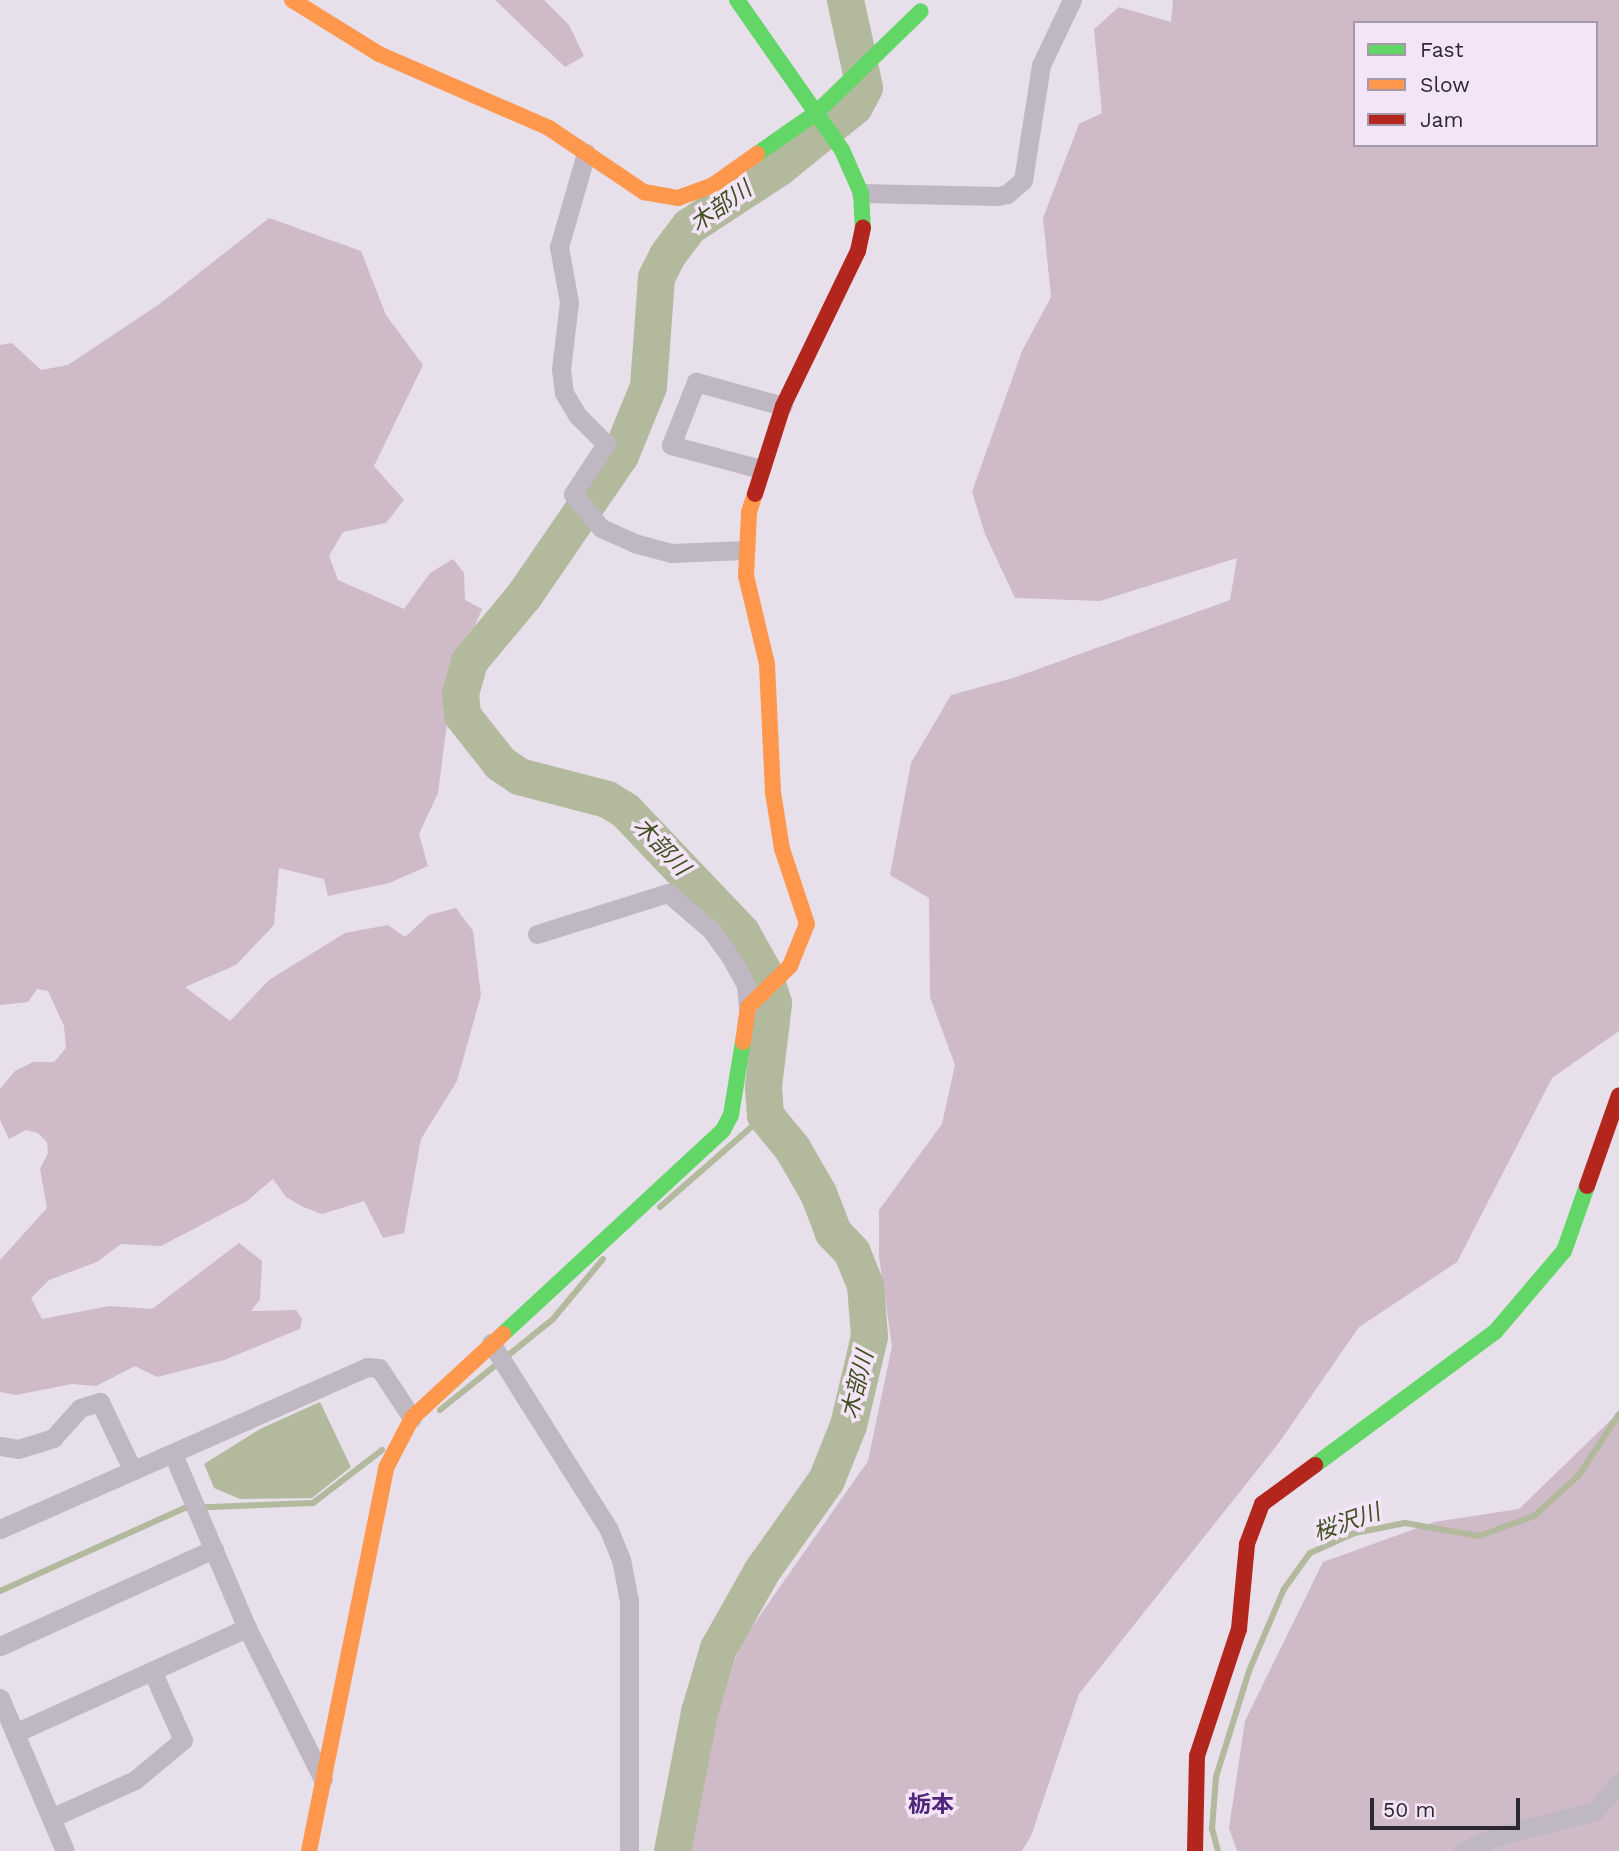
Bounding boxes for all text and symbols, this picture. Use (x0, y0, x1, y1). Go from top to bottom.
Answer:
legend (1353, 21, 1598, 147)
text: Fast (1420, 37, 1464, 62)
text: Slow (1420, 72, 1470, 97)
text: Jam (1420, 107, 1463, 132)
water label: 木部川 (685, 176, 757, 238)
water label: 木部川 (627, 812, 695, 882)
water label: 木部川 (836, 1348, 880, 1422)
water label: 桜沢川 (1310, 1499, 1384, 1547)
scale bar (1374, 1784, 1524, 1828)
district label: 栃本 (908, 1791, 954, 1819)
text: 50 m (1383, 1797, 1435, 1822)

